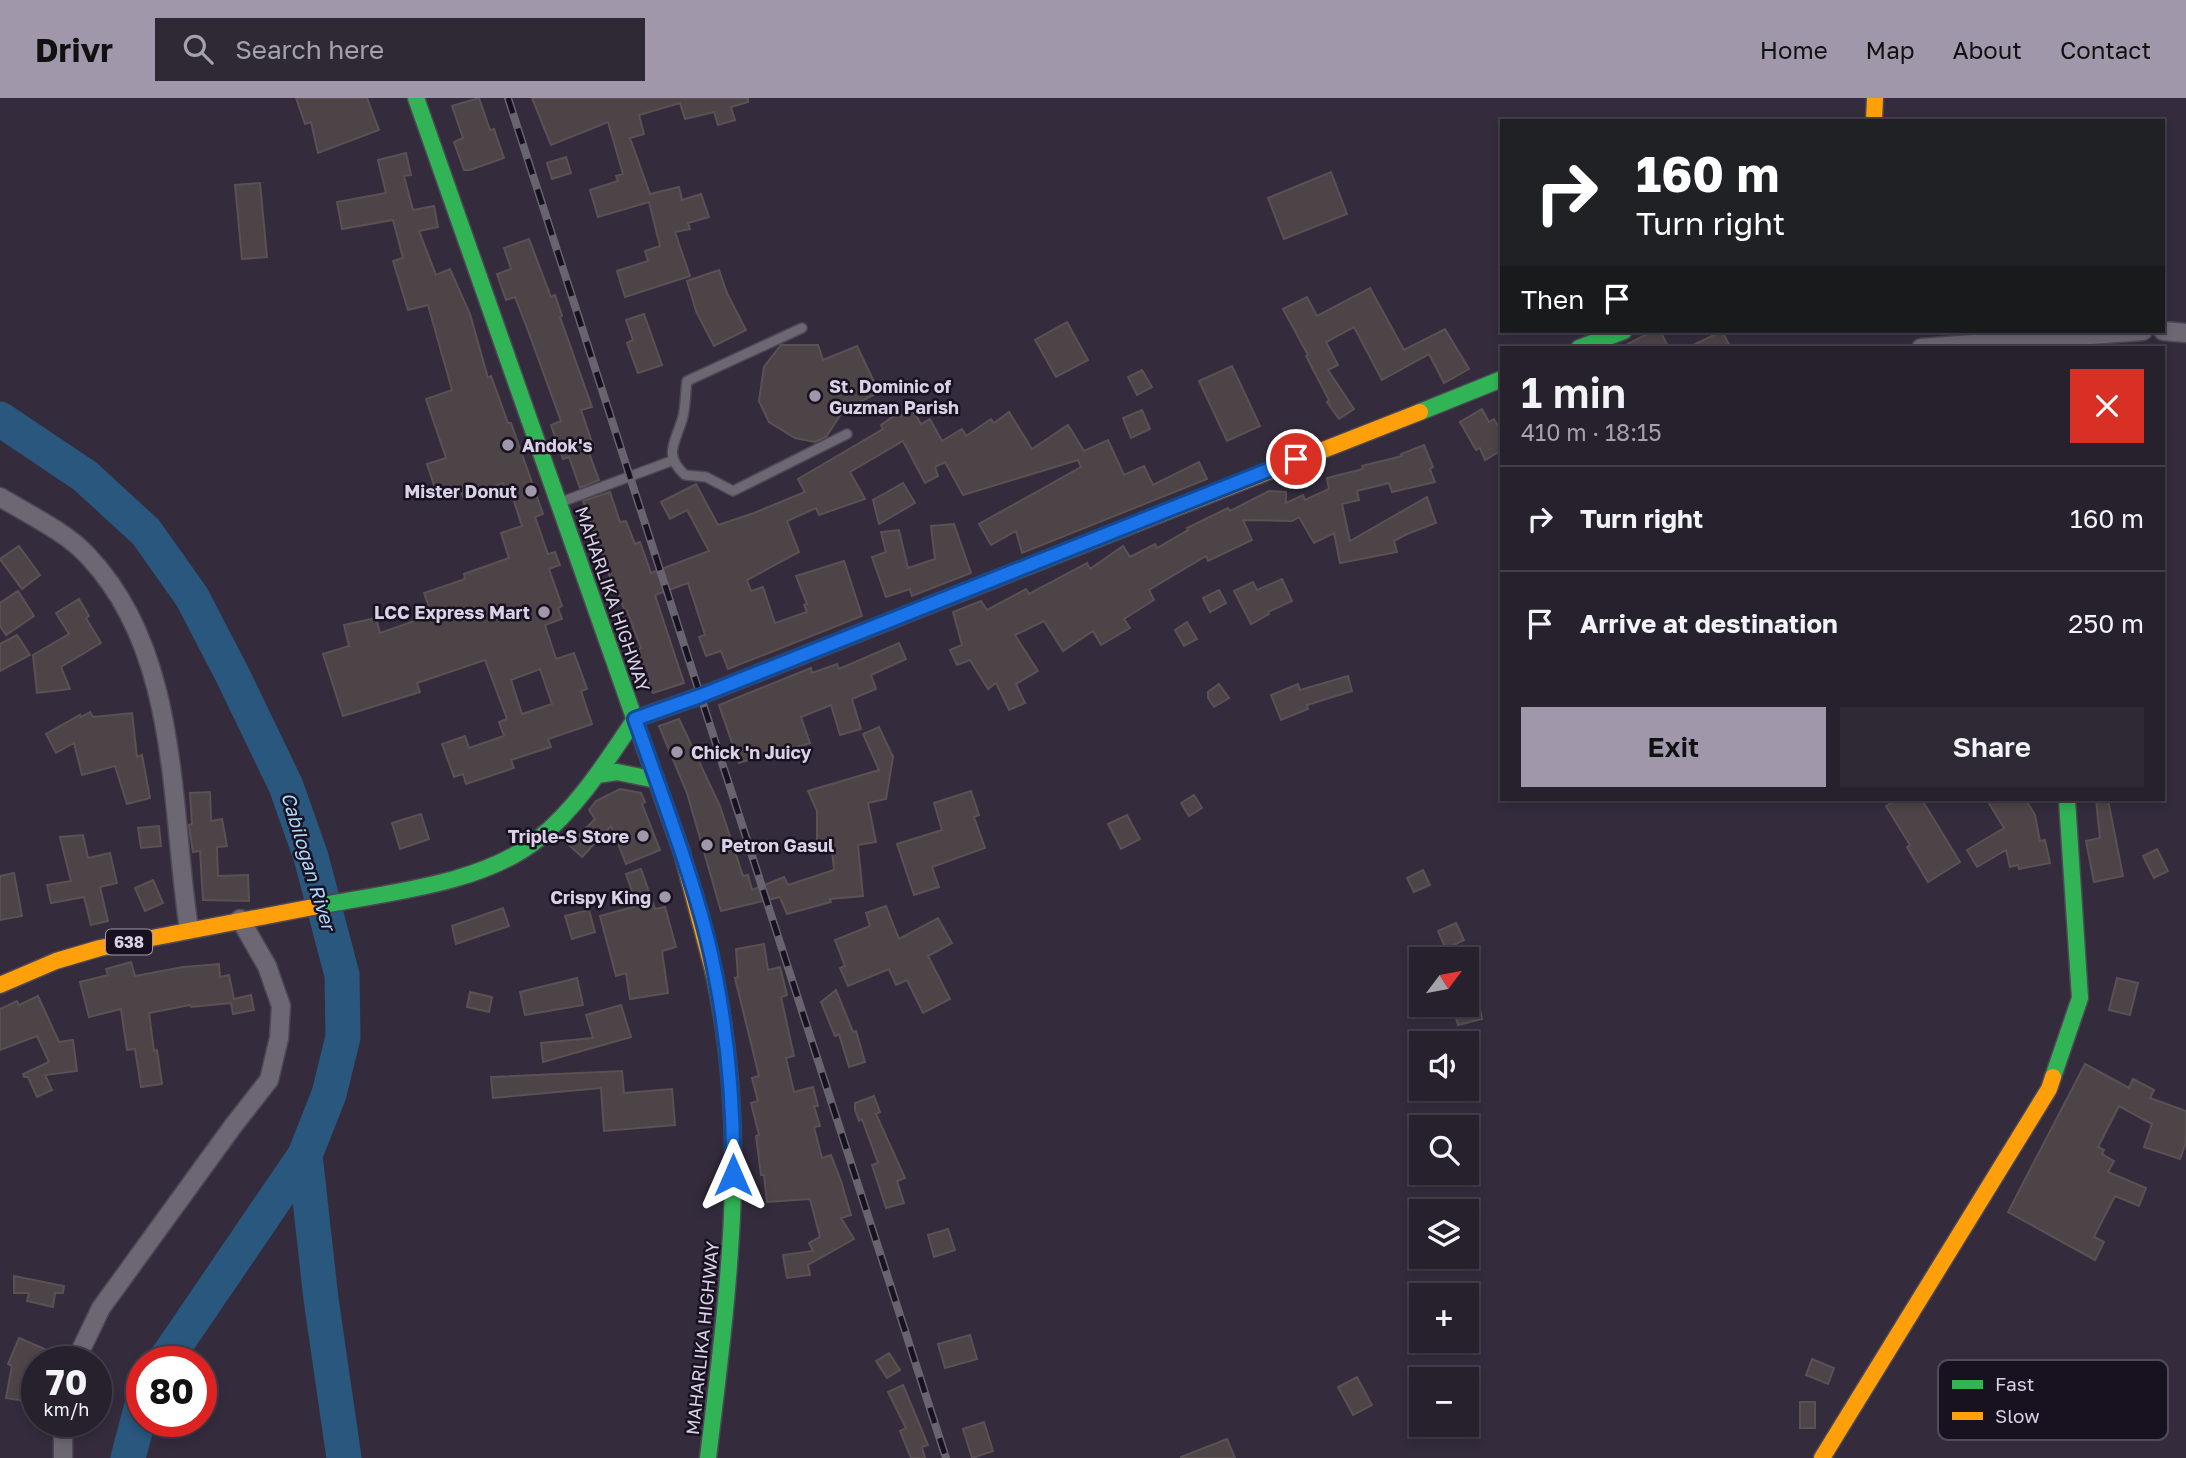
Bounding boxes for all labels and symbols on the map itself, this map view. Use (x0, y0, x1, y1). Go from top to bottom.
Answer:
place label: St. Dominic of Guzman Parish (829, 375, 959, 418)
marker: St. Dominic of Guzman Parish (807, 388, 823, 404)
pin (1266, 429, 1326, 489)
place label: Andok's (522, 434, 593, 456)
marker: Andok's (500, 437, 516, 453)
place label: Mister Donut (404, 480, 517, 502)
marker: Mister Donut (523, 483, 539, 499)
street label: MAHARLIKA HIGHWAY (571, 503, 655, 695)
place label: LCC Express Mart (374, 601, 530, 623)
marker: LCC Express Mart (536, 604, 552, 620)
place label: Chick 'n Juicy (691, 741, 812, 763)
marker: Chick 'n Juicy (669, 744, 685, 760)
water label: Cabilogan River (277, 789, 342, 935)
place label: Triple-S Store (508, 825, 629, 847)
marker: Triple-S Store (635, 828, 651, 844)
place label: Petron Gasul (721, 834, 834, 856)
marker: Petron Gasul (699, 837, 715, 853)
place label: Crispy King (550, 886, 651, 908)
marker: Crispy King (657, 889, 673, 905)
road number: 638 (106, 930, 152, 954)
north arrow (1409, 947, 1479, 1017)
position arrow (696, 1138, 770, 1212)
street label: MAHARLIKA HIGHWAY (681, 1240, 723, 1436)
speed limit sign: 80 (126, 1346, 217, 1437)
legend (1938, 1360, 2168, 1440)
text: Fast (1995, 1372, 2034, 1395)
text: Slow (1995, 1404, 2040, 1427)

